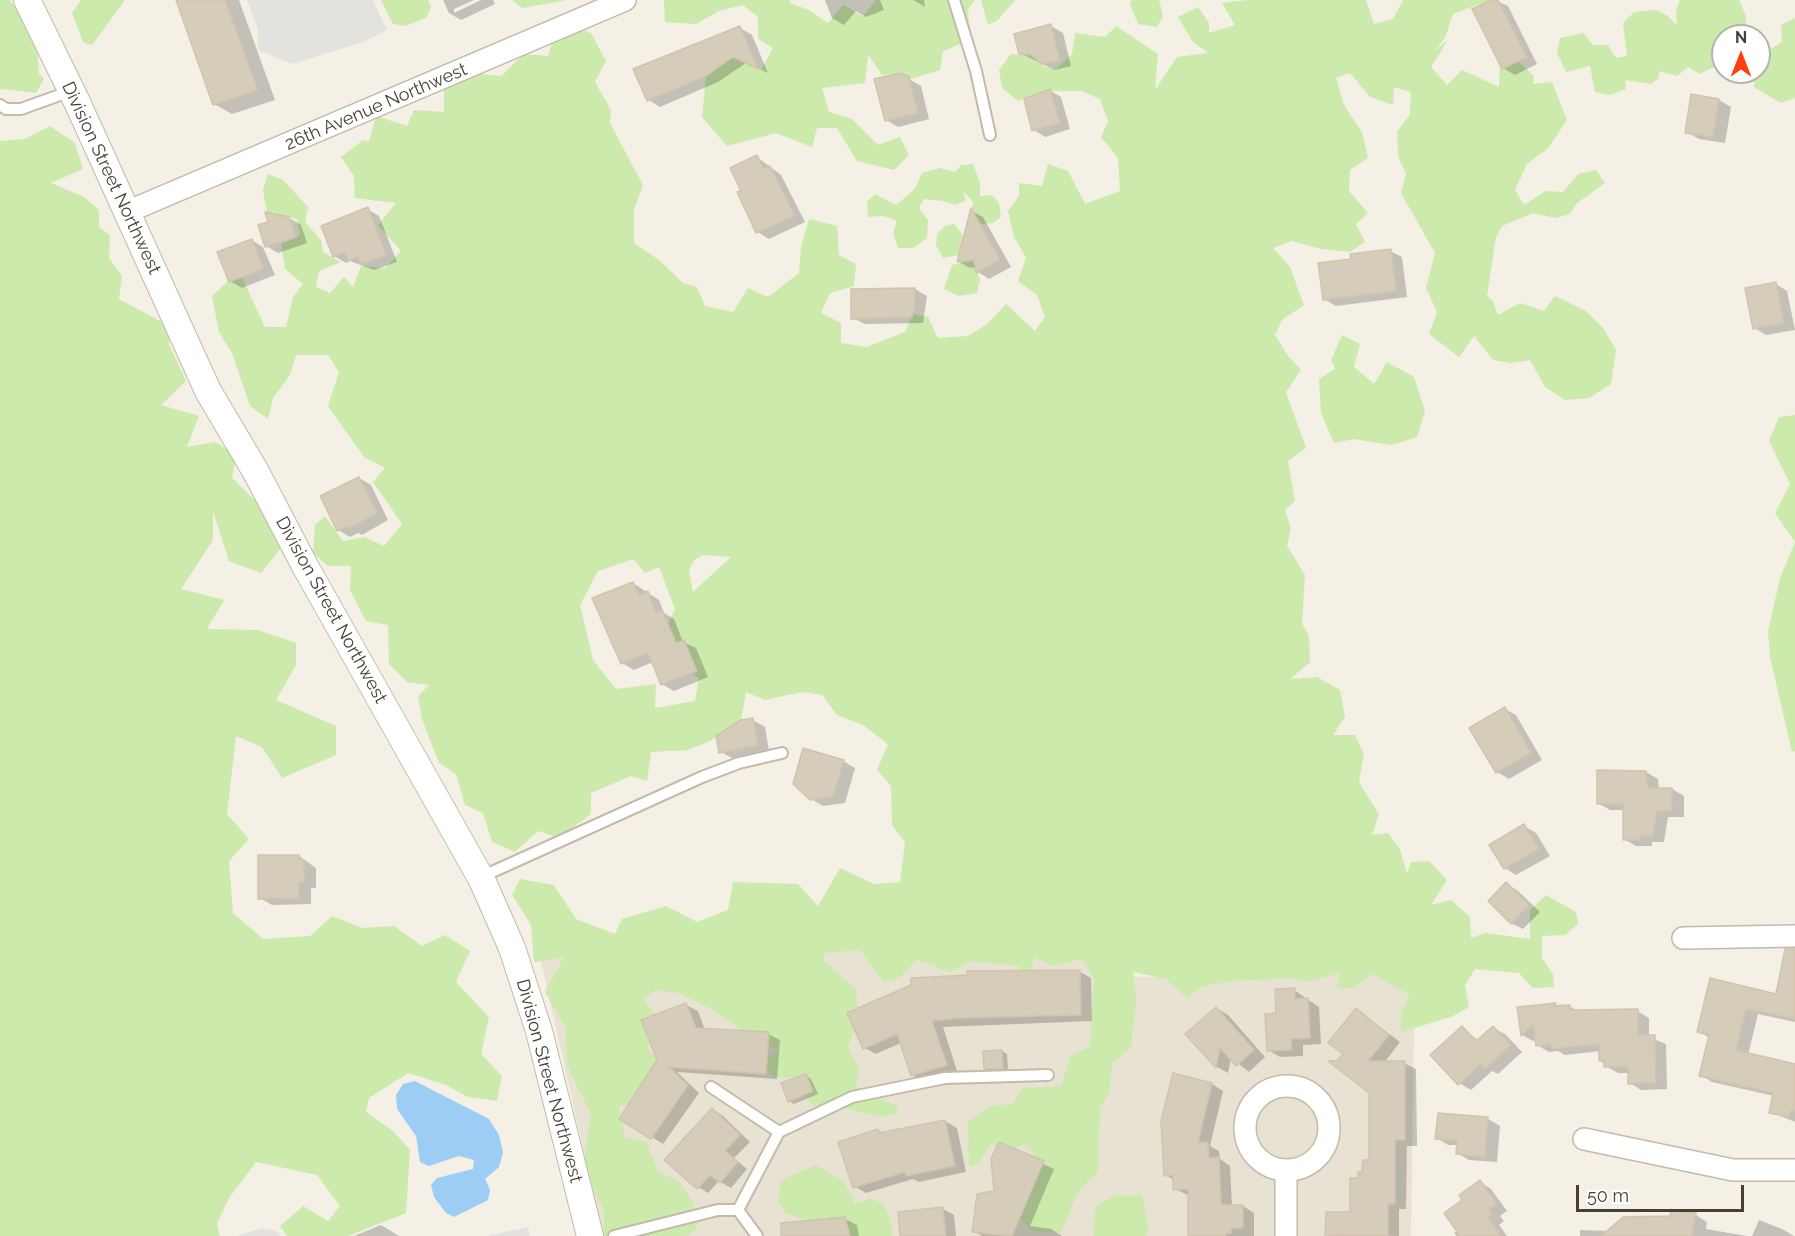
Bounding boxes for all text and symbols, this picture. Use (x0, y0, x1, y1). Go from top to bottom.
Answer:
north arrow (1711, 24, 1771, 84)
text: N (1735, 28, 1747, 47)
street label: 26th Avenue Northwest (282, 59, 470, 155)
street label: Division Street Northwest (57, 78, 165, 278)
street label: Division Street Northwest (271, 513, 391, 707)
street label: Division Street Northwest (511, 977, 587, 1185)
scale bar (1579, 1173, 1747, 1211)
text: 50 m (1587, 1185, 1629, 1206)

